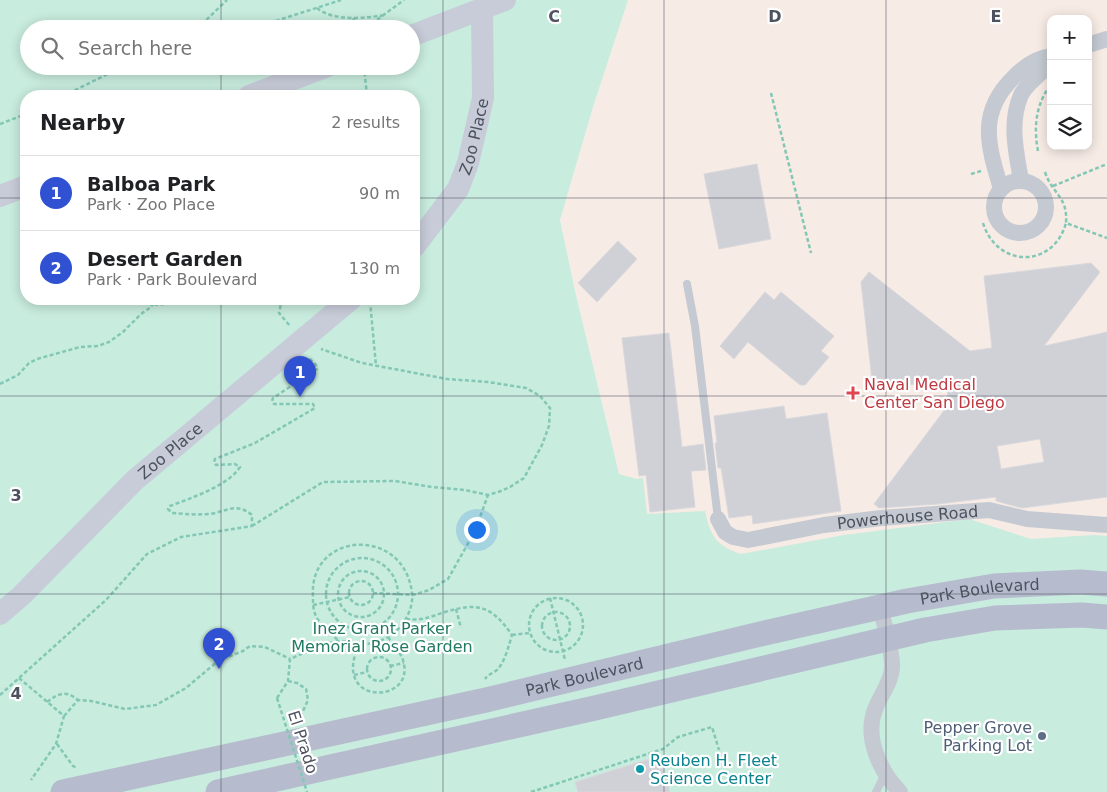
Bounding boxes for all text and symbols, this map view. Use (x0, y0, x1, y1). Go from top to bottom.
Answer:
text: C (548, 7, 560, 26)
text: D (768, 7, 782, 26)
text: E (991, 7, 1001, 26)
map controls (1047, 15, 1092, 150)
button: + (1047, 15, 1092, 60)
search box (20, 20, 420, 75)
icon: search (38, 34, 66, 62)
text: Search here (78, 37, 192, 59)
button: − (1047, 60, 1092, 105)
street label: Zoo Place (455, 96, 492, 177)
button: layers (1047, 105, 1092, 150)
text: Nearby (40, 111, 125, 135)
text: 2 results (331, 113, 400, 132)
text: Balboa Park (87, 173, 215, 195)
text: 1 (50, 184, 62, 203)
text: 90 m (359, 184, 400, 203)
text: Park · Zoo Place (87, 195, 215, 214)
text: Desert Garden (87, 248, 243, 270)
text: 2 (50, 259, 62, 278)
text: 130 m (349, 259, 400, 278)
text: Park · Park Boulevard (87, 270, 257, 289)
pin: 1 (284, 356, 316, 397)
place label: Naval Medical Center San Diego (864, 375, 1005, 412)
marker: Naval Medical Center San Diego (846, 386, 860, 400)
street label: Zoo Place (134, 418, 206, 483)
text: 3 (10, 486, 22, 505)
street label: Powerhouse Road (836, 501, 979, 533)
your location (464, 517, 490, 543)
street label: Park Boulevard (918, 574, 1040, 608)
park label: Inez Grant Parker Memorial Rose Garden (291, 619, 473, 656)
pin: 2 (203, 628, 235, 669)
street label: Park Boulevard (523, 653, 645, 700)
text: 4 (10, 684, 22, 703)
street label: El Prado (284, 708, 322, 776)
place label: Pepper Grove Parking Lot (924, 718, 1032, 755)
marker: Pepper Grove Parking Lot (1036, 730, 1048, 742)
place label: Reuben H. Fleet Science Center (650, 751, 777, 788)
marker: Reuben H. Fleet Science Center (634, 763, 646, 775)

